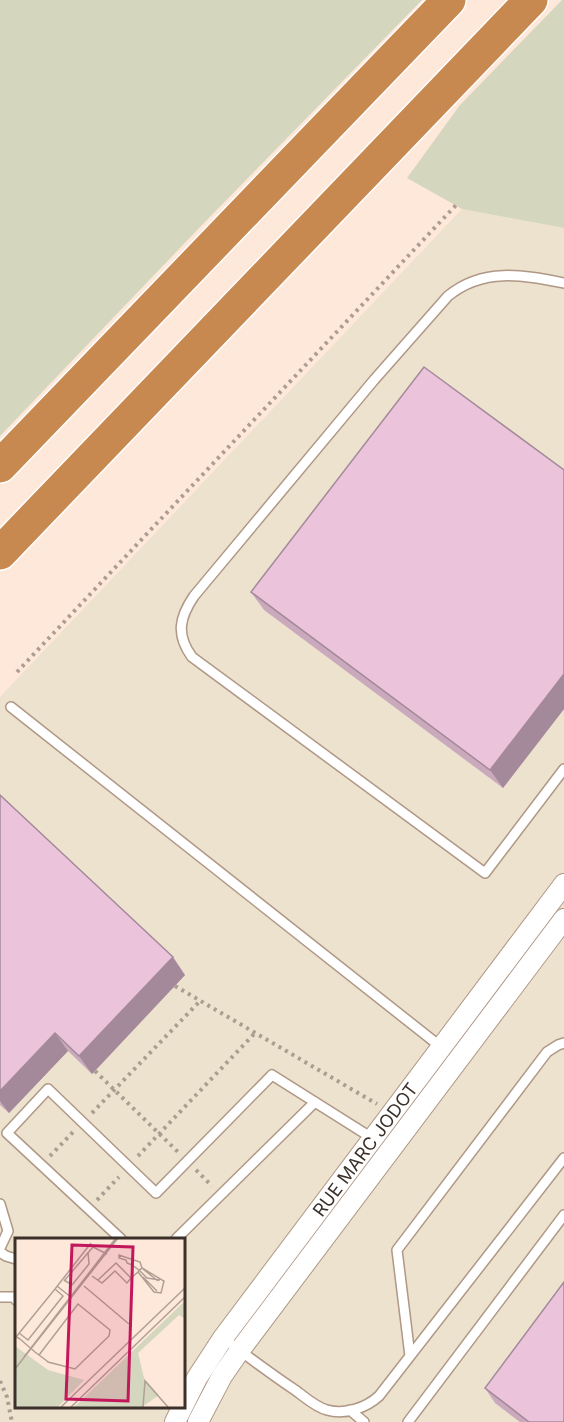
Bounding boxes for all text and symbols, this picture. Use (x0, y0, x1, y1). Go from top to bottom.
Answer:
street label: RUE MARC JODOT (308, 1078, 422, 1220)
inset map (15, 1238, 184, 1407)

